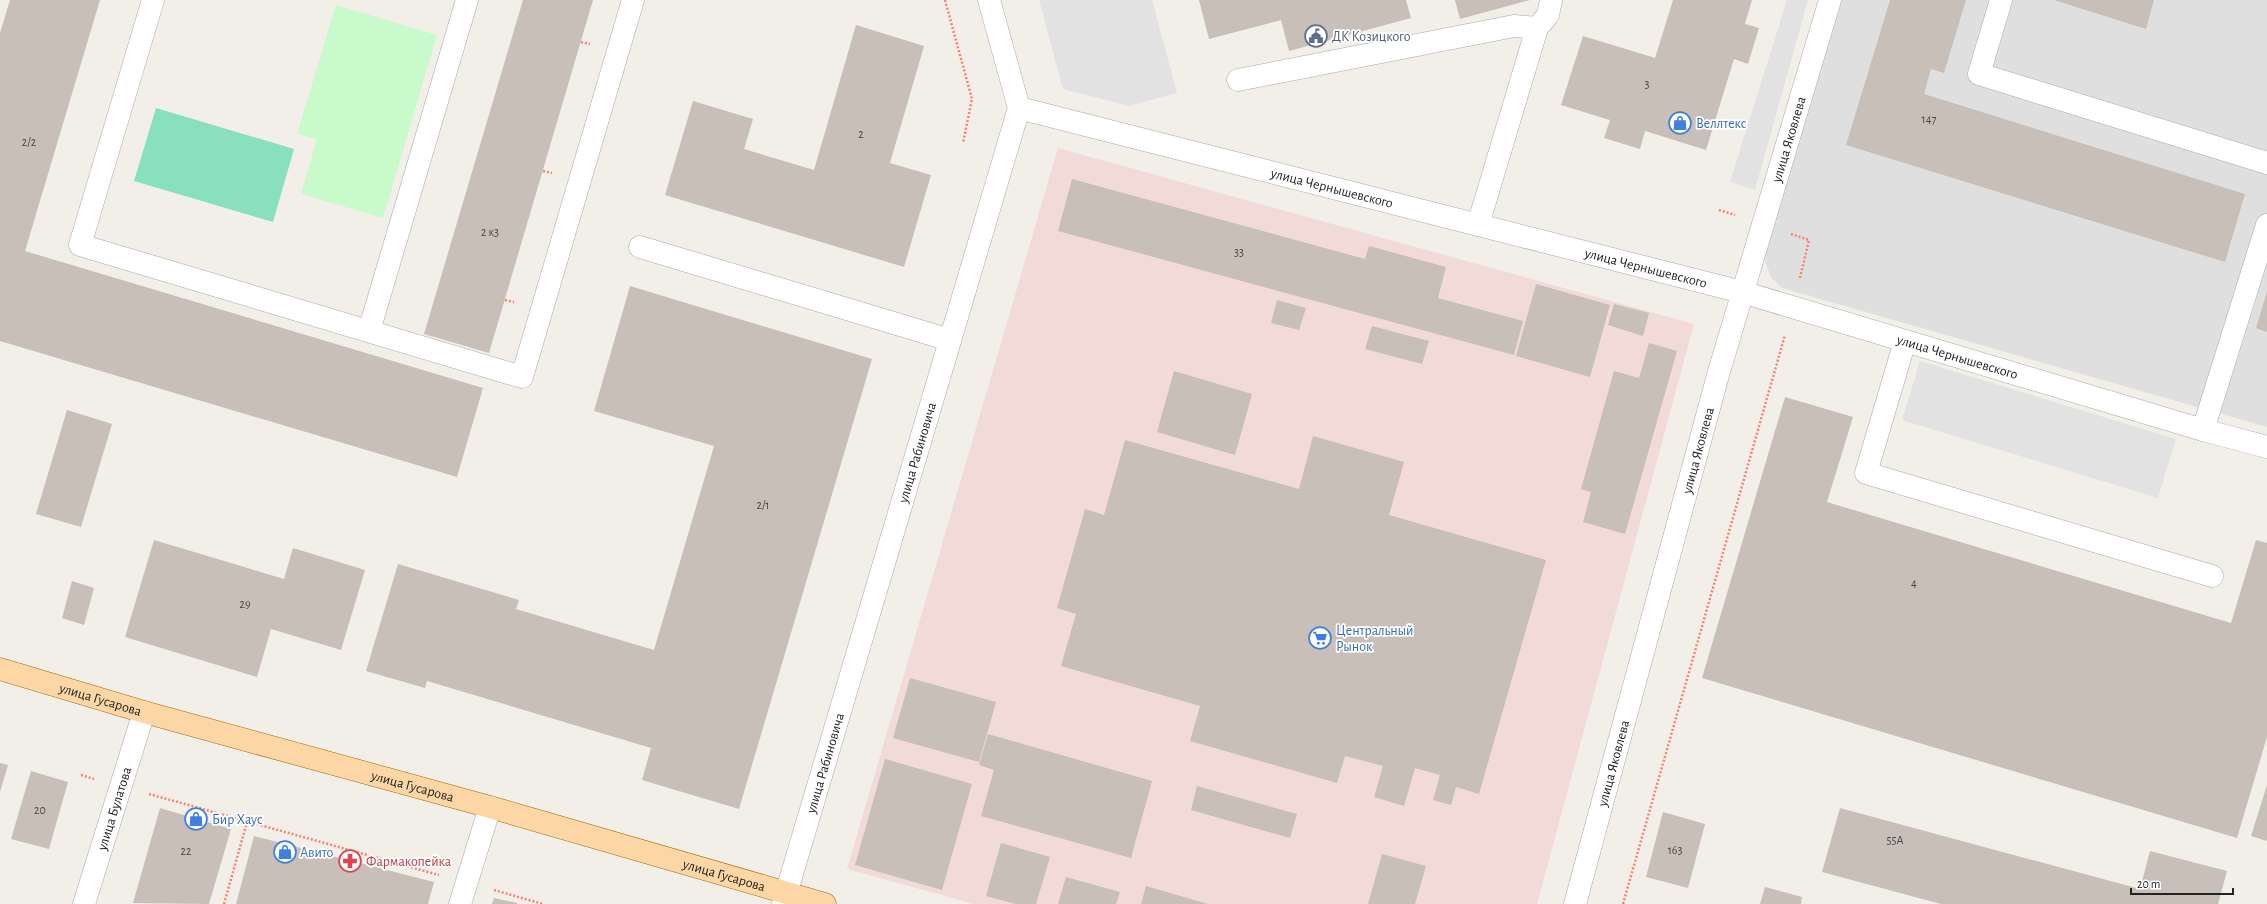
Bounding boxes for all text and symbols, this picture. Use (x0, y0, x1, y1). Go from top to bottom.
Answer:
public building icon: ДК Козицкого (1303, 23, 1329, 49)
place label: ДК Козицкого (1332, 30, 1411, 44)
house number: 3 (1645, 78, 1650, 90)
street label: улица Яковлева (1770, 94, 1809, 185)
shop icon: Веллтекс (1667, 110, 1693, 136)
house number: 147 (1922, 113, 1936, 125)
place label: Веллтекс (1696, 117, 1747, 131)
house number: 2 (858, 128, 864, 140)
house number: 2/2 (22, 136, 37, 148)
street label: улица Чернышевского (1268, 166, 1395, 211)
house number: 2 к3 (481, 226, 499, 238)
house number: 33 (1234, 246, 1244, 258)
street label: улица Чернышевского (1582, 246, 1709, 291)
street label: улица Чернышевского (1894, 332, 2020, 382)
street label: улица Рабиновича (896, 400, 940, 506)
street label: улица Яковлева (1680, 405, 1717, 496)
house number: 2/1 (756, 499, 770, 511)
house number: 4 (1911, 577, 1917, 589)
house number: 29 (239, 598, 251, 610)
place label: Центральный Рынок (1336, 624, 1414, 654)
supermarket icon: Центральный Рынок (1307, 625, 1333, 651)
street label: улица Гусарова (57, 681, 144, 719)
street label: улица Рабиновича (804, 711, 847, 816)
street label: улица Яковлева (1595, 718, 1633, 809)
street label: улица Булатова (95, 765, 135, 853)
street label: улица Гусарова (369, 768, 456, 805)
house number: 20 (34, 804, 46, 816)
shop icon: Бир Хаус (183, 806, 209, 832)
place label: Бир Хаус (212, 813, 263, 827)
house number: 55А (1886, 834, 1904, 846)
shop icon: Авито (272, 839, 298, 865)
house number: 163 (1668, 844, 1682, 856)
house number: 22 (181, 845, 192, 857)
place label: Авито (300, 846, 334, 860)
pharmacy icon: Фармакопейка (337, 848, 363, 874)
place label: Фармакопейка (366, 855, 452, 869)
street label: улица Гусарова (680, 857, 767, 895)
scale bar (2131, 870, 2233, 896)
text: 20 m (2137, 878, 2160, 890)

